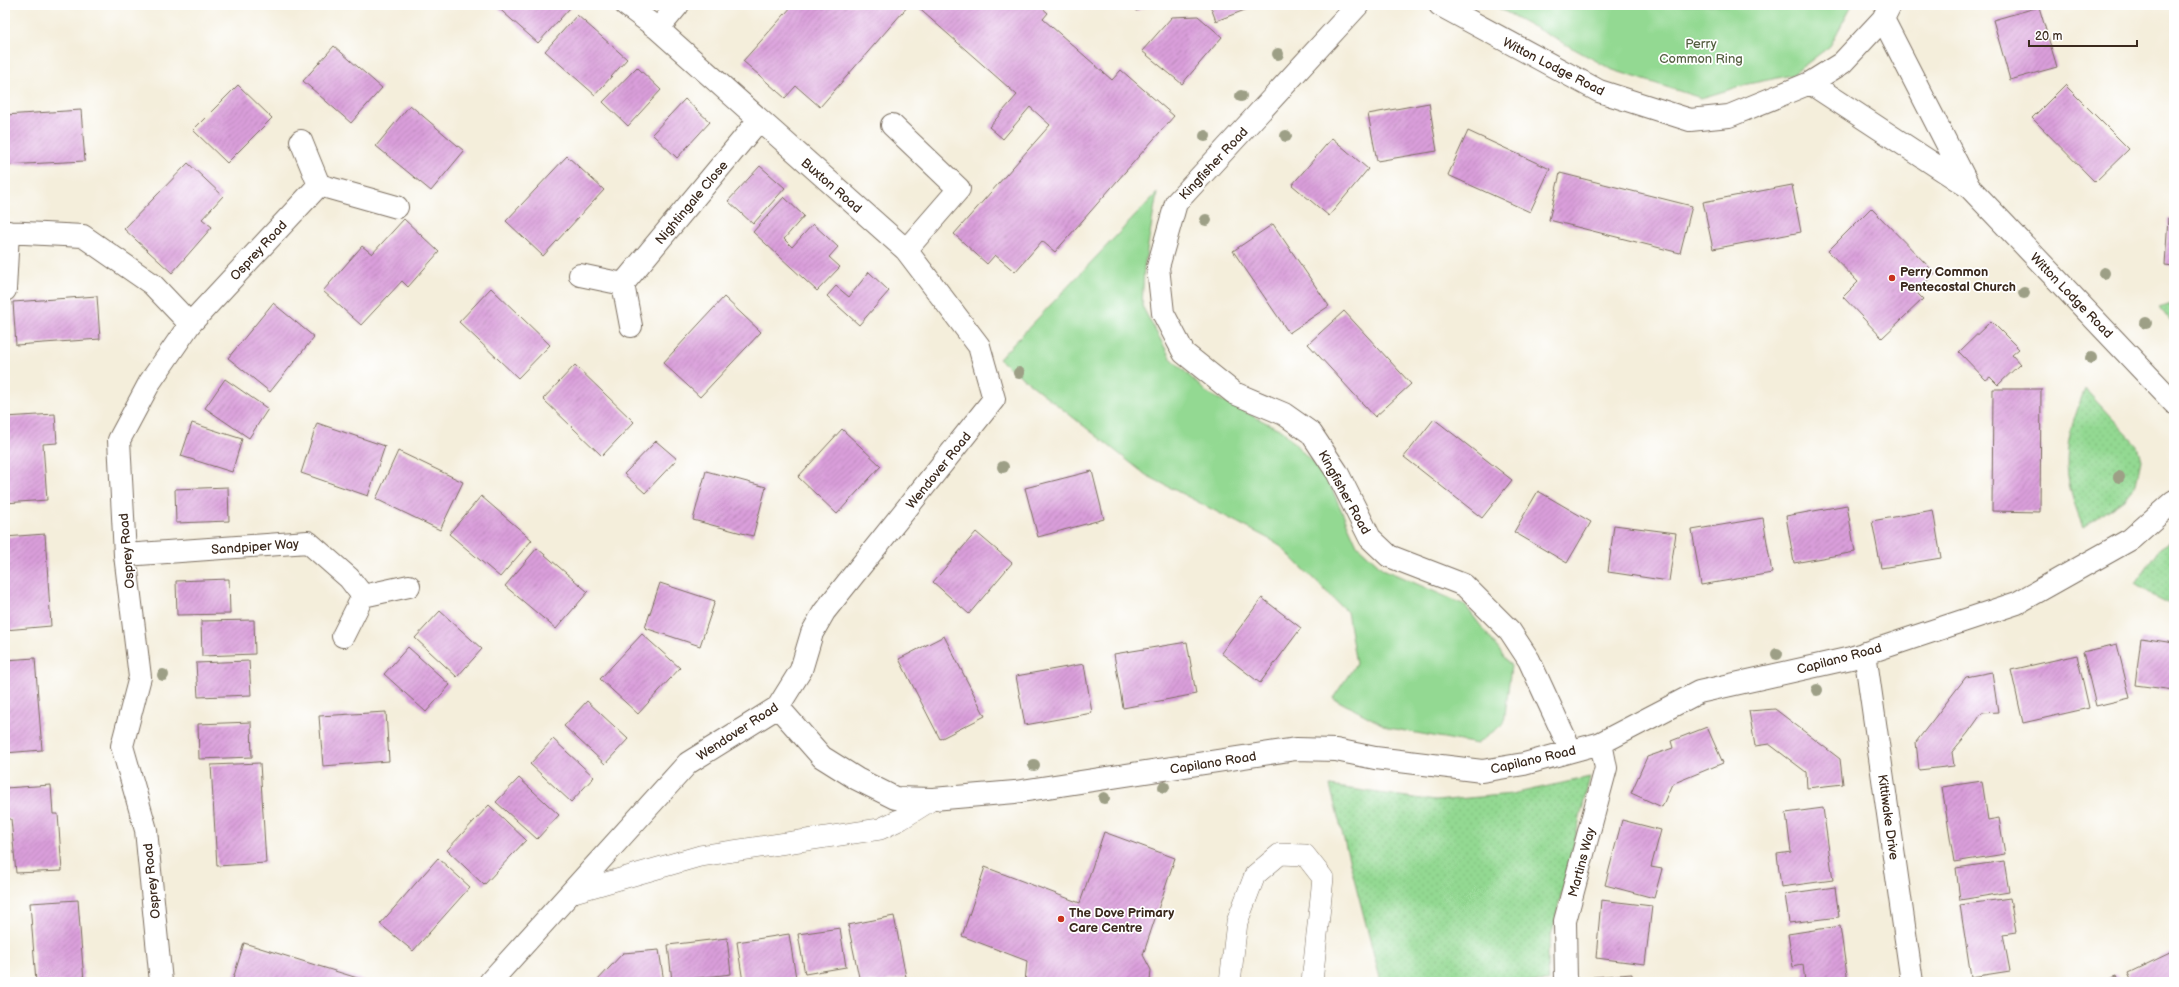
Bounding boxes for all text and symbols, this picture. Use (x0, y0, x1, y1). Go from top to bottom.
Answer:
scale bar (2029, 22, 2137, 48)
text: 20 m (2035, 29, 2062, 44)
street label: Witton Lodge Road (1500, 34, 1607, 99)
park label: Perry Common Ring (1659, 36, 1743, 67)
street label: Kingfisher Road (1176, 124, 1251, 203)
street label: Buxton Road (798, 155, 865, 217)
street label: Nightingale Close (652, 157, 732, 248)
street label: Osprey Road (227, 217, 290, 284)
street label: Witton Lodge Road (2027, 250, 2116, 342)
place label: Perry Common Pentecostal Church (1900, 264, 2016, 295)
marker: Perry Common Pentecostal Church (1887, 273, 1897, 283)
street label: Wendover Road (903, 429, 975, 512)
street label: Kingfisher Road (1314, 448, 1374, 537)
street label: Osprey Road (116, 512, 138, 589)
street label: Sandpiper Way (211, 536, 300, 558)
street label: Capilano Road (1795, 640, 1883, 678)
street label: Wendover Road (694, 699, 781, 764)
street label: Capilano Road (1489, 742, 1577, 778)
street label: Capilano Road (1169, 748, 1257, 778)
street label: Kittiwake Drive (1874, 773, 1902, 861)
street label: Martins Way (1565, 826, 1599, 899)
street label: Osprey Road (140, 842, 164, 919)
place label: The Dove Primary Care Centre (1069, 905, 1174, 936)
marker: The Dove Primary Care Centre (1056, 914, 1066, 924)

